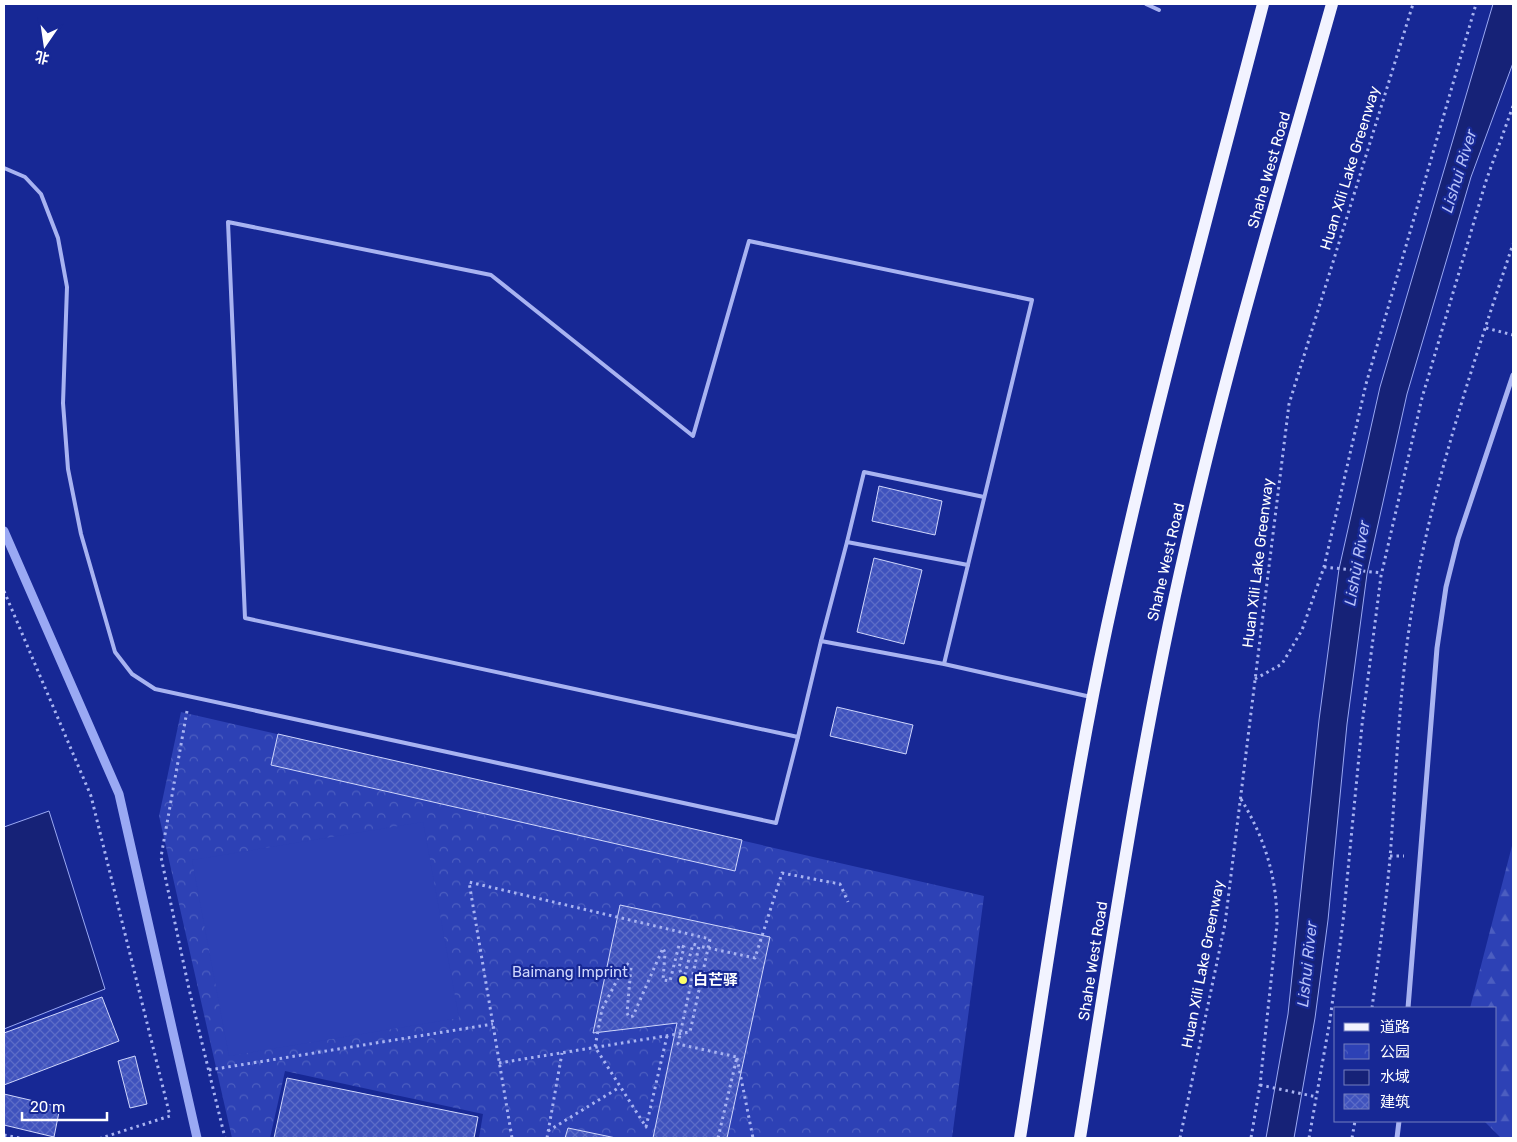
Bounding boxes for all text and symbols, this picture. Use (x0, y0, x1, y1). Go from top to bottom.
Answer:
north arrow (20, 20, 70, 70)
text: 北 (33, 47, 51, 67)
street label: Huan Xili Lake Greenway (1316, 84, 1384, 252)
street label: Shahe West Road (1244, 110, 1294, 230)
water label: Lishui River (1437, 126, 1481, 215)
street label: Huan Xili Lake Greenway (1239, 477, 1277, 649)
street label: Shahe West Road (1144, 501, 1188, 623)
water label: Lishui River (1340, 518, 1374, 607)
street label: Huan Xili Lake Greenway (1178, 878, 1228, 1050)
street label: Shahe West Road (1075, 900, 1111, 1022)
water label: Lishui River (1293, 919, 1321, 1008)
park label: Baimang Imprint (512, 963, 628, 981)
place label: 白芒驿 (693, 971, 738, 989)
marker: 白芒驿 (677, 974, 689, 986)
legend (1334, 1007, 1497, 1122)
text: 道路 (1380, 1018, 1410, 1036)
text: 公园 (1380, 1043, 1410, 1061)
text: 水域 (1380, 1068, 1410, 1086)
scale bar (22, 1090, 108, 1122)
text: 建筑 (1380, 1093, 1410, 1111)
text: 20 m (30, 1098, 65, 1116)

